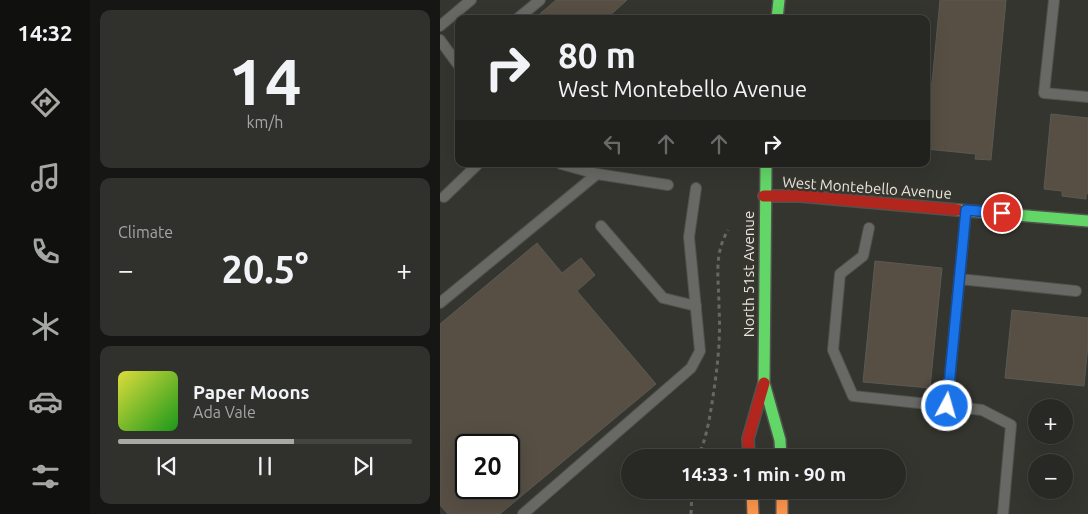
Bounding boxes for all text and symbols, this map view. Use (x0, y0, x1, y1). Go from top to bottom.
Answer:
text: 14:32 (17, 20, 73, 45)
icon: right (475, 35, 540, 100)
text: 80 m (558, 35, 636, 75)
text: 14 (228, 44, 302, 117)
text: West Montebello Avenue (558, 76, 807, 101)
icon: directions (28, 85, 63, 120)
text: km/h (247, 113, 283, 131)
icon: left (599, 130, 627, 158)
icon: ahead (652, 130, 680, 158)
icon: ahead (705, 130, 733, 158)
icon: right (758, 130, 786, 158)
icon: music (28, 160, 63, 195)
street label: West Montebello Avenue (782, 173, 952, 202)
pin (981, 192, 1023, 234)
icon: arrive (988, 199, 1016, 227)
street label: North 51st Avenue (740, 211, 757, 337)
text: Climate (118, 223, 173, 241)
icon: phone (28, 234, 63, 269)
text: 20.5° (221, 248, 309, 290)
text: − (118, 254, 134, 285)
text: + (396, 254, 412, 285)
icon: climate (28, 309, 63, 344)
position arrow (920, 379, 972, 431)
text: Paper Moons (193, 381, 310, 403)
icon: car (28, 384, 63, 419)
map controls (1028, 399, 1073, 499)
button: + (1028, 399, 1073, 444)
text: Ada Vale (193, 403, 256, 421)
speed limit sign: 20 (455, 434, 520, 499)
icon: previous (153, 452, 181, 480)
icon: pause (251, 452, 279, 480)
icon: next (349, 452, 377, 480)
button: − (1028, 454, 1073, 499)
icon: filters (28, 459, 63, 494)
text: 14:33 · 1 min · 90 m (681, 463, 846, 485)

